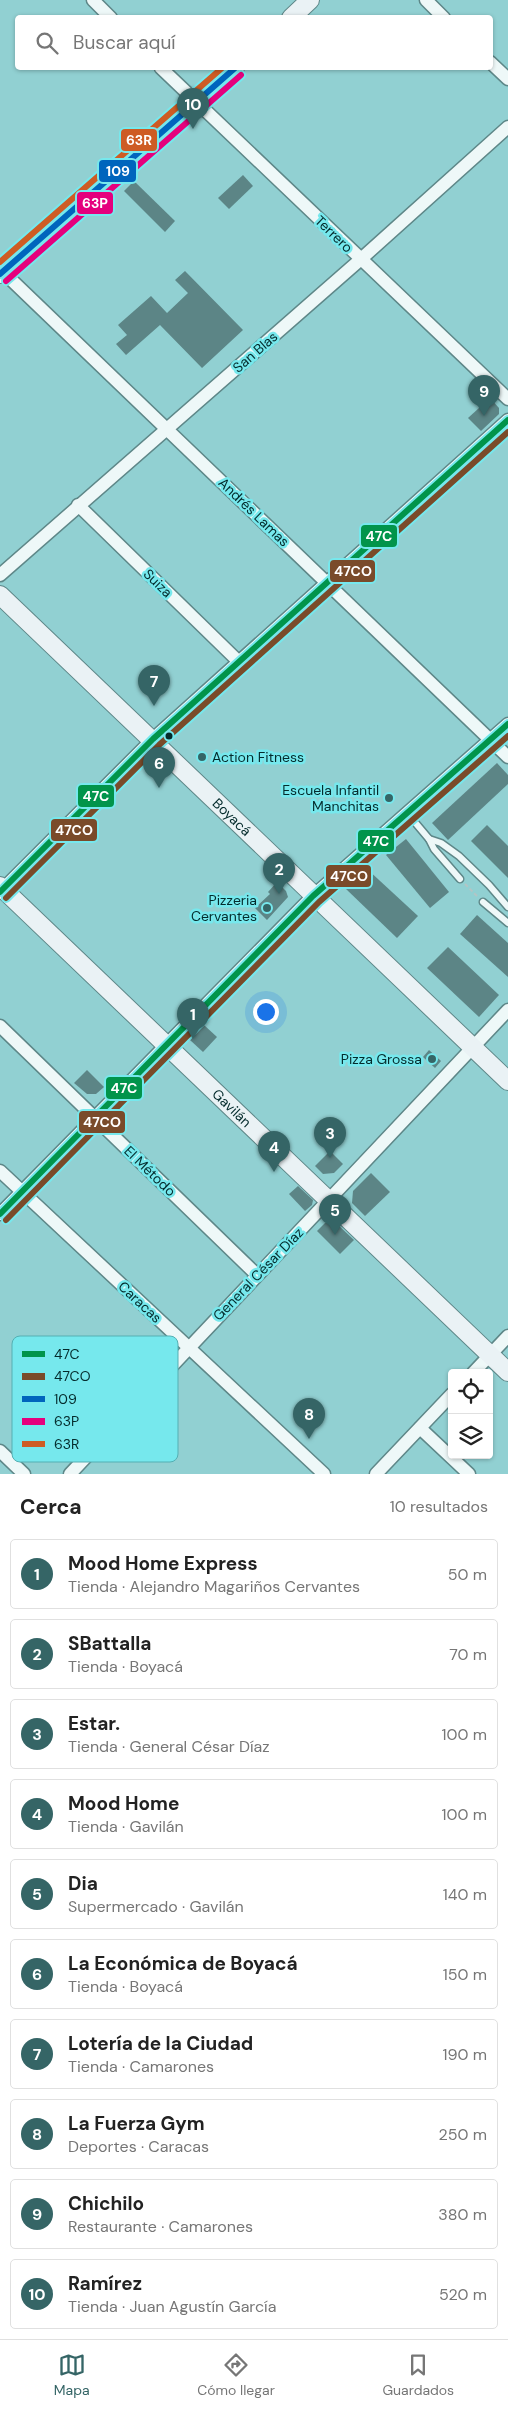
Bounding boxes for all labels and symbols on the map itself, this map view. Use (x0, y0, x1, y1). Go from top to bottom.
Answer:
pin: 10 (177, 88, 209, 129)
line badge: 63R (120, 128, 158, 152)
text: 63R (126, 131, 152, 149)
line badge: 109 (98, 159, 137, 183)
text: 109 (106, 162, 130, 180)
line badge: 63P (76, 191, 114, 215)
text: 63P (82, 194, 108, 212)
street label: Terrero (311, 212, 357, 256)
street label: San Blas (229, 328, 281, 376)
pin: 9 (468, 375, 500, 416)
street label: Andrés Lamas (215, 474, 293, 550)
line badge: 47C (360, 524, 398, 548)
text: 47C (366, 527, 392, 545)
line badge: 47CO (329, 559, 376, 583)
text: 47CO (334, 562, 372, 580)
street label: Suiza (140, 565, 176, 601)
pin: 7 (138, 665, 170, 706)
unlabelled marker (164, 731, 174, 741)
pin: 6 (143, 747, 175, 788)
place label: Action Fitness (212, 748, 304, 766)
marker: Action Fitness (196, 751, 208, 763)
place label: Escuela Infantil Manchitas (282, 781, 379, 815)
line badge: 47C (77, 784, 115, 808)
text: 47C (83, 787, 109, 805)
marker: Escuela Infantil Manchitas (383, 792, 395, 804)
street label: Boyacá (209, 794, 255, 840)
line badge: 47CO (50, 818, 98, 842)
text: 47CO (55, 821, 93, 839)
line badge: 47C (357, 829, 395, 853)
text: 47C (363, 832, 389, 850)
pin: 2 (263, 853, 295, 894)
line badge: 47CO (325, 864, 372, 888)
text: 47CO (330, 867, 368, 885)
place label: Pizzeria Cervantes (191, 891, 257, 925)
marker: Pizzeria Cervantes (261, 902, 273, 914)
pin: 1 (177, 998, 209, 1039)
your location (253, 999, 279, 1025)
place label: Pizza Grossa (341, 1050, 422, 1068)
marker: Pizza Grossa (426, 1053, 438, 1065)
line badge: 47C (105, 1076, 143, 1100)
text: 47C (111, 1079, 137, 1097)
street label: Gavilán (209, 1085, 255, 1131)
line badge: 47CO (78, 1110, 126, 1134)
text: 47CO (83, 1113, 121, 1131)
pin: 3 (314, 1117, 346, 1158)
pin: 4 (258, 1131, 290, 1172)
street label: El Método (120, 1142, 180, 1200)
pin: 5 (319, 1194, 351, 1235)
street label: General César Díaz (209, 1224, 307, 1324)
street label: Caracas (114, 1277, 166, 1327)
legend (12, 1336, 178, 1462)
text: 47C (54, 1345, 80, 1363)
text: 47CO (54, 1367, 91, 1385)
text: 109 (54, 1390, 77, 1408)
pin: 8 (293, 1398, 325, 1439)
text: 63P (54, 1412, 79, 1430)
text: 63R (54, 1435, 79, 1453)

